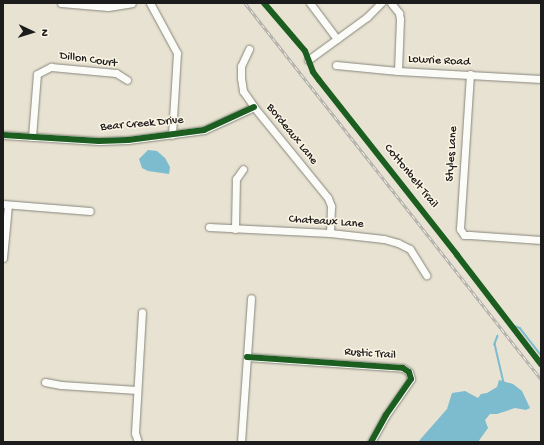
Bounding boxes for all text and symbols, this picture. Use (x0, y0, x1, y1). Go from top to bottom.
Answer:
north arrow (12, 12, 52, 52)
text: N (38, 29, 50, 37)
street label: Dillon Court (58, 50, 118, 72)
street label: Lowrie Road (408, 53, 470, 71)
street label: Bordeaux Lane (262, 102, 320, 168)
street label: Bear Creek Drive (100, 114, 184, 136)
street label: Styles Lane (444, 126, 462, 182)
street label: Cottonbelt Trail (380, 142, 440, 212)
street label: Chateaux Lane (288, 213, 364, 233)
street label: Rustic Trail (344, 346, 396, 364)

